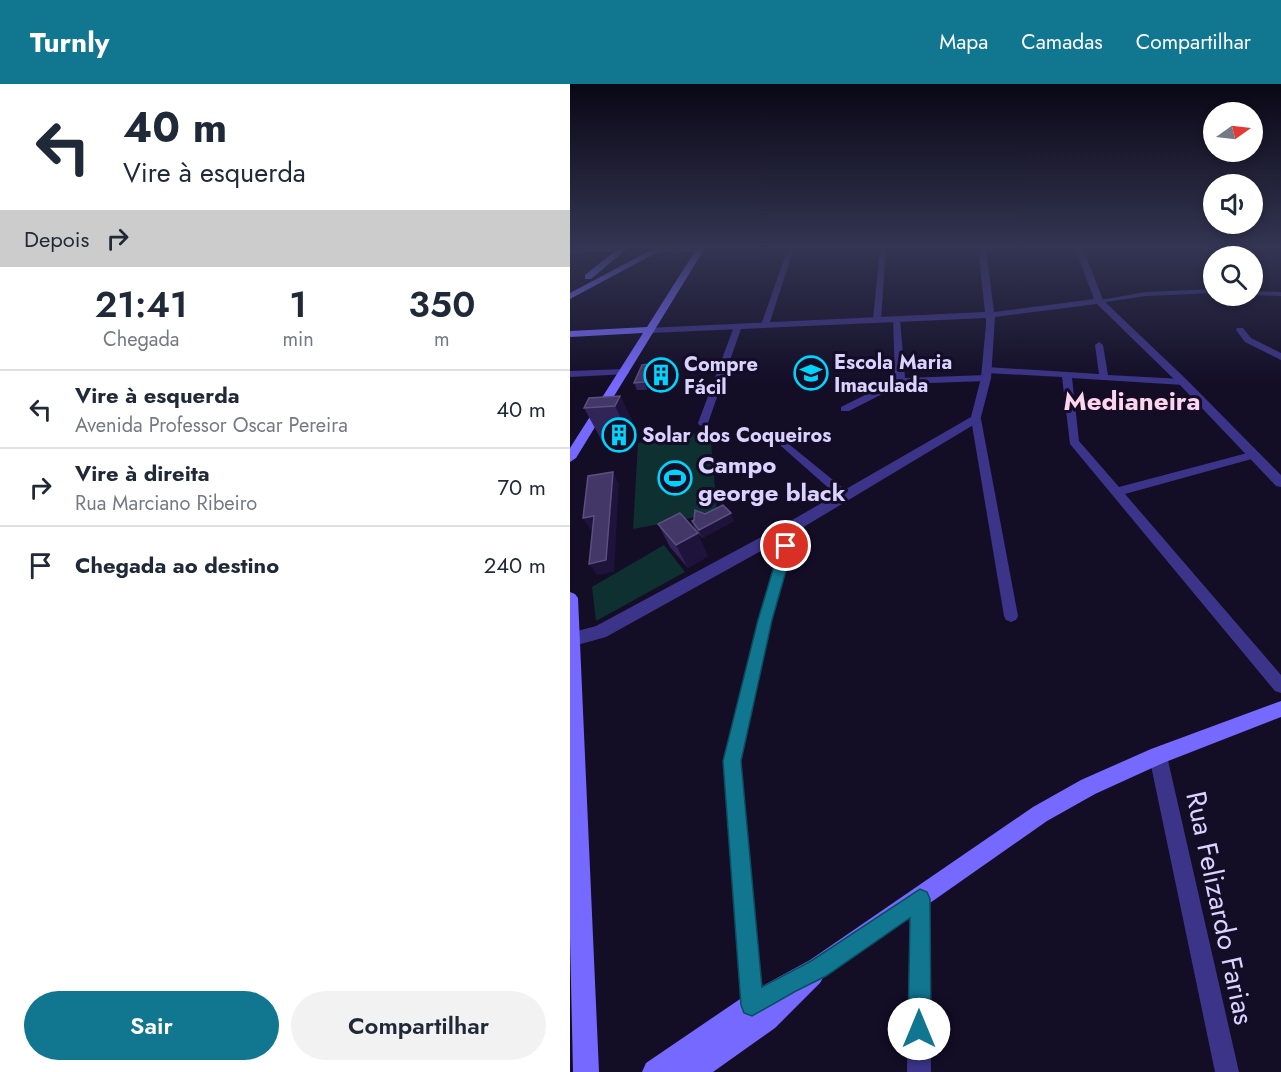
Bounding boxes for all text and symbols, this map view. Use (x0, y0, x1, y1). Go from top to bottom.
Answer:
text: Turnly (30, 22, 109, 63)
text: Mapa (939, 27, 988, 57)
text: Camadas (1021, 27, 1103, 57)
text: Compartilhar (1136, 27, 1251, 57)
text: 40 m (123, 97, 227, 158)
north arrow (1203, 102, 1263, 162)
map controls (1203, 102, 1263, 306)
icon: left (24, 108, 102, 186)
text: Vire à esquerda (123, 153, 306, 192)
button: sound (1203, 174, 1263, 234)
icon: right (101, 222, 134, 255)
text: Depois (24, 223, 89, 255)
button: search (1203, 246, 1263, 306)
text: 21:41 (95, 278, 188, 330)
text: 1 (289, 278, 307, 330)
text: 350 (408, 278, 475, 330)
text: Chegada (103, 325, 179, 354)
text: min (282, 325, 314, 354)
text: m (434, 325, 450, 354)
place label: Escola Maria Imaculada (834, 348, 952, 400)
place label: Compre Fácil (684, 350, 758, 402)
school or university icon: Escola Maria Imaculada (793, 355, 829, 391)
building icon: Compre Fácil (643, 357, 679, 393)
text: Vire à esquerda (75, 379, 240, 411)
district label: Medianeira (1063, 382, 1201, 420)
icon: left (24, 393, 57, 426)
text: 40 m (496, 393, 546, 425)
text: Avenida Professor Oscar Pereira (75, 411, 348, 440)
building icon: Solar dos Coqueiros (601, 417, 637, 453)
place label: Solar dos Coqueiros (642, 421, 831, 450)
place label: Campo george black (698, 447, 846, 510)
text: Vire à direita (75, 457, 210, 489)
sports icon: Campo george black (657, 460, 693, 496)
icon: right (24, 471, 57, 504)
text: 70 m (497, 471, 546, 503)
text: Rua Marciano Ribeiro (75, 489, 257, 518)
pin (760, 520, 811, 571)
icon: arrive (769, 529, 802, 562)
icon: arrive (24, 549, 57, 582)
text: Chegada ao destino (75, 549, 279, 581)
text: 240 m (484, 549, 546, 581)
street label: Rua Felizardo Farias (1175, 788, 1265, 1028)
button: Sair (24, 991, 279, 1060)
button: Compartilhar (291, 991, 546, 1060)
position arrow (887, 997, 951, 1061)

